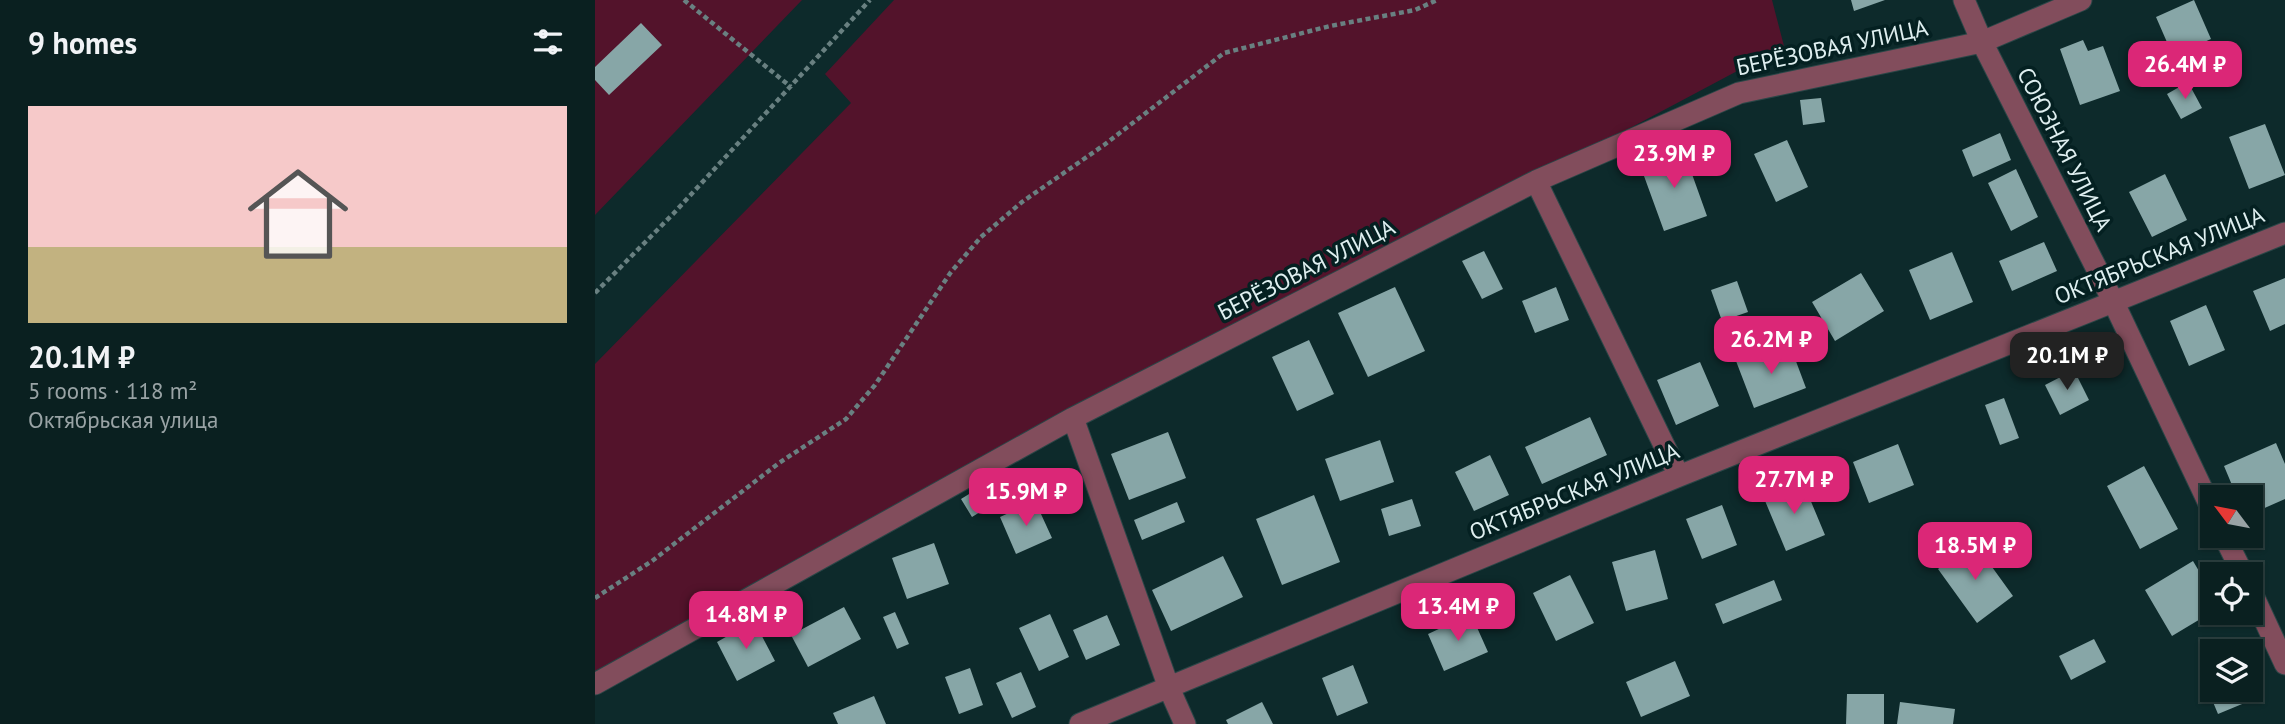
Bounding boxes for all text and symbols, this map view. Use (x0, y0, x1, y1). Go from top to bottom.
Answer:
street label: БЕРЁЗОВАЯ УЛИЦА (1734, 12, 1931, 81)
text: 9 homes (28, 23, 137, 62)
icon: filters (529, 23, 567, 61)
pin: 26.4M ₽ (2120, 42, 2250, 101)
text: 26.4M ₽ (2144, 49, 2226, 78)
street label: СОЮЗНАЯ УЛИЦА (2011, 62, 2119, 236)
pin: 23.9M ₽ (1609, 130, 1739, 190)
text: 23.9M ₽ (1633, 138, 1715, 167)
icon: home (235, 151, 361, 277)
street label: ОКТЯБРЬСКАЯ УЛИЦА (2050, 199, 2269, 310)
street label: БЕРЁЗОВАЯ УЛИЦА (1213, 212, 1400, 326)
pin: 26.2M ₽ (1706, 316, 1836, 376)
text: 26.2M ₽ (1730, 324, 1812, 353)
pin: 20.1M ₽ (2002, 332, 2132, 392)
text: 20.1M ₽ (28, 337, 135, 376)
text: 20.1M ₽ (2026, 340, 2108, 369)
text: 5 rooms · 118 m² (28, 376, 197, 405)
text: Октябрьская улица (28, 405, 218, 434)
street label: ОКТЯБРЬСКАЯ УЛИЦА (1465, 435, 1684, 546)
pin: 27.7M ₽ (1729, 456, 1859, 516)
text: 27.7M ₽ (1754, 464, 1834, 493)
pin: 15.9M ₽ (961, 468, 1091, 528)
text: 15.9M ₽ (985, 476, 1067, 505)
north arrow (2200, 485, 2263, 548)
map controls (2200, 485, 2263, 702)
pin: 18.5M ₽ (1910, 522, 2040, 582)
text: 18.5M ₽ (1934, 530, 2016, 559)
button: locate (2200, 562, 2263, 625)
pin: 13.4M ₽ (1393, 584, 1523, 643)
text: 13.4M ₽ (1417, 591, 1499, 620)
pin: 14.8M ₽ (681, 592, 811, 651)
text: 14.8M ₽ (705, 599, 787, 628)
button: layers (2200, 639, 2263, 702)

